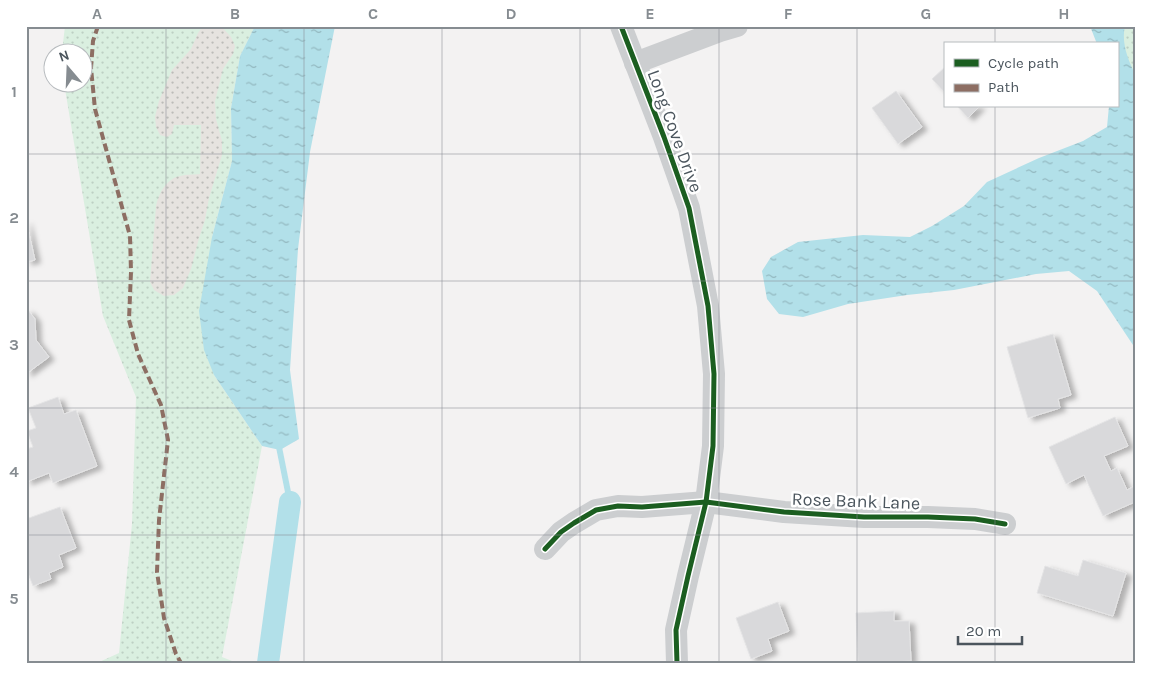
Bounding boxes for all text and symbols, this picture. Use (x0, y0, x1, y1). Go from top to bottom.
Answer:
text: A (92, 4, 102, 23)
text: B (230, 4, 240, 23)
text: C (368, 4, 378, 23)
text: D (506, 4, 517, 23)
text: E (645, 4, 655, 23)
text: F (784, 4, 793, 23)
text: G (921, 4, 931, 23)
text: H (1058, 4, 1070, 23)
north arrow (42, 42, 92, 92)
legend (944, 42, 1118, 108)
text: N (56, 47, 71, 66)
text: Cycle path (988, 54, 1059, 72)
street label: Long Cove Drive (643, 67, 707, 195)
text: Path (988, 78, 1019, 96)
text: 1 (11, 82, 17, 101)
text: 2 (9, 208, 19, 227)
text: 3 (9, 335, 19, 354)
text: 4 (9, 462, 19, 481)
street label: Rose Bank Lane (791, 488, 921, 514)
text: 5 (9, 589, 19, 608)
scale bar (958, 614, 1022, 646)
text: 20 m (966, 622, 1001, 640)

